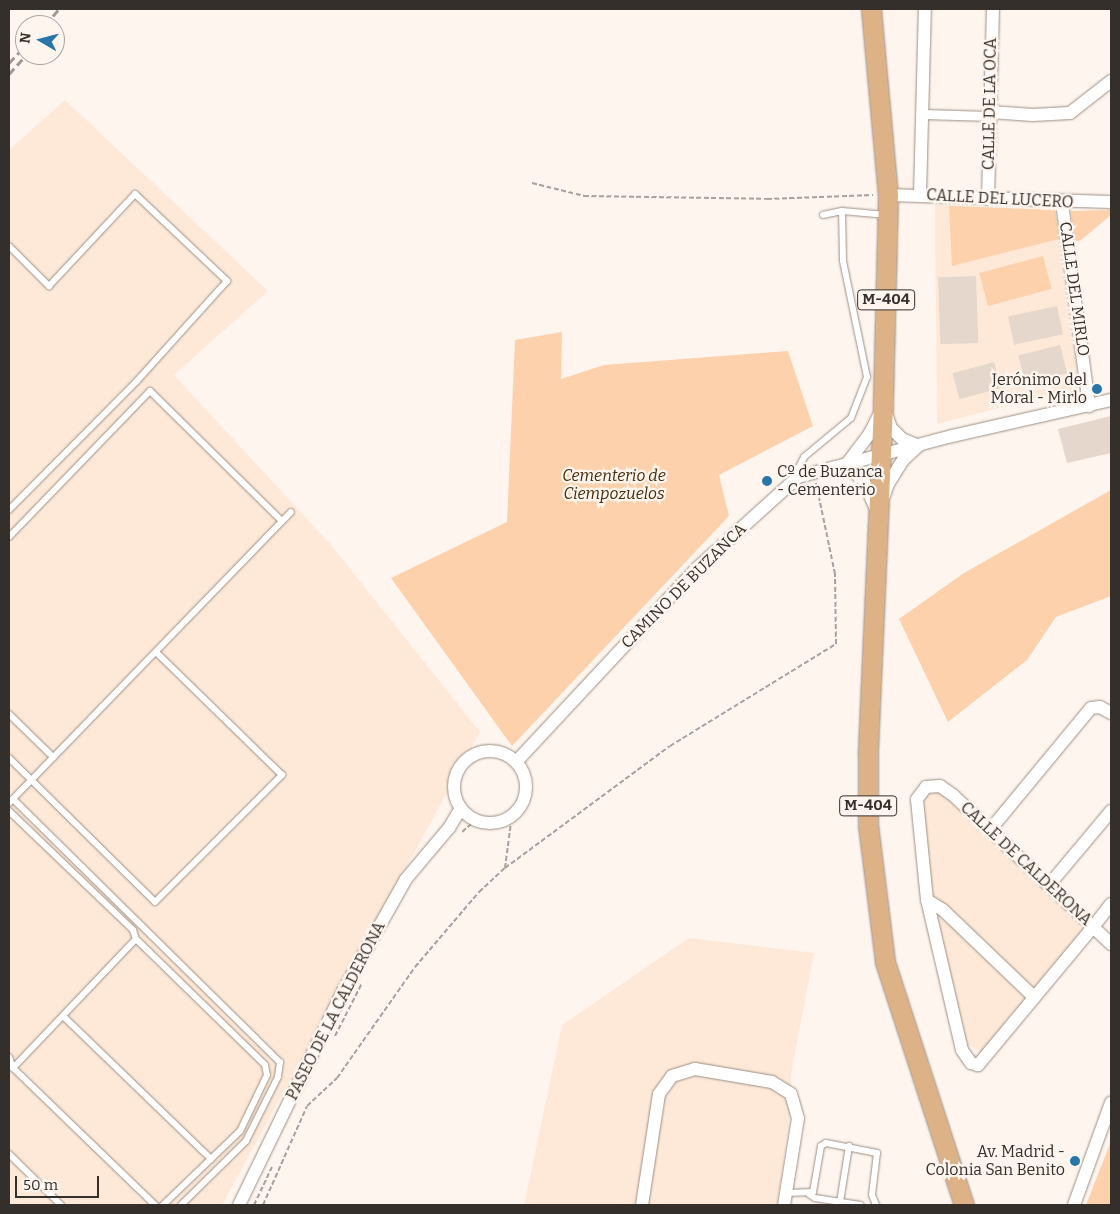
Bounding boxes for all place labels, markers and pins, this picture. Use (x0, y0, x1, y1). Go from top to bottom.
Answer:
place label: Jerónimo del Moral - Mirlo (991, 370, 1087, 408)
marker: Jerónimo del Moral - Mirlo (1091, 383, 1103, 395)
place label: Cº de Buzanca - Cementerio (777, 462, 883, 500)
marker: Cº de Buzanca - Cementerio (761, 475, 773, 487)
place label: Av. Madrid - Colonia San Benito (926, 1142, 1065, 1180)
marker: Av. Madrid - Colonia San Benito (1069, 1155, 1081, 1167)

